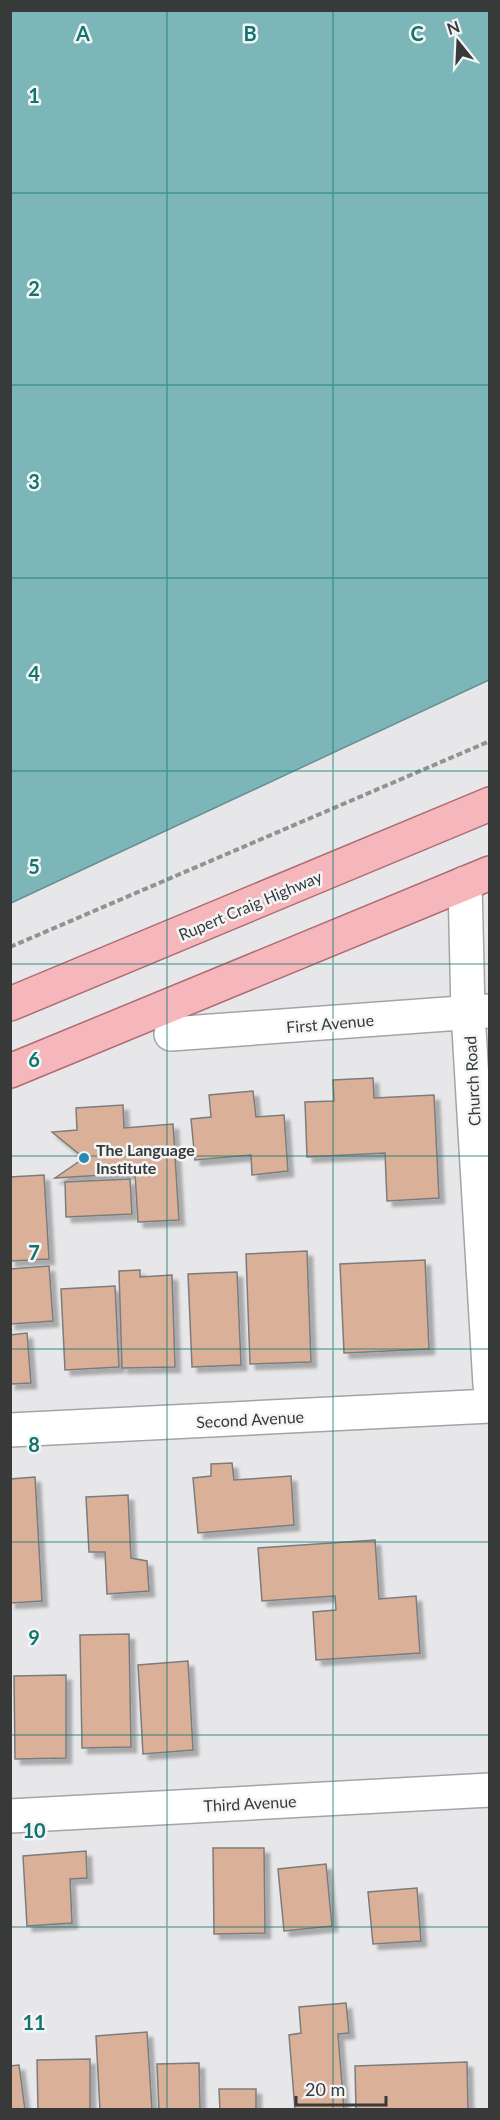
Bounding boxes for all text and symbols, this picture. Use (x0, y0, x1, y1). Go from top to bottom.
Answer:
north arrow (428, 12, 488, 72)
text: N (444, 16, 462, 38)
text: A (75, 21, 90, 45)
text: B (243, 21, 257, 45)
text: C (410, 21, 424, 45)
text: 1 (28, 83, 40, 107)
text: 2 (28, 276, 40, 300)
text: 3 (28, 469, 40, 493)
text: 4 (28, 661, 40, 685)
text: 5 (28, 854, 40, 878)
street label: Rupert Craig Highway (175, 866, 325, 944)
street label: First Avenue (285, 1010, 375, 1036)
street label: Church Road (460, 1035, 484, 1127)
text: 6 (28, 1047, 40, 1071)
place label: The Language Institute (96, 1140, 195, 1177)
marker: The Language Institute (77, 1151, 91, 1165)
text: 7 (28, 1240, 40, 1264)
street label: Second Avenue (196, 1407, 304, 1431)
text: 8 (28, 1432, 40, 1456)
text: 9 (28, 1625, 40, 1649)
street label: Third Avenue (203, 1791, 297, 1815)
text: 10 (22, 1818, 46, 1842)
text: 11 (22, 2010, 46, 2034)
scale bar (296, 2069, 386, 2107)
text: 20 m (305, 2078, 345, 2100)

